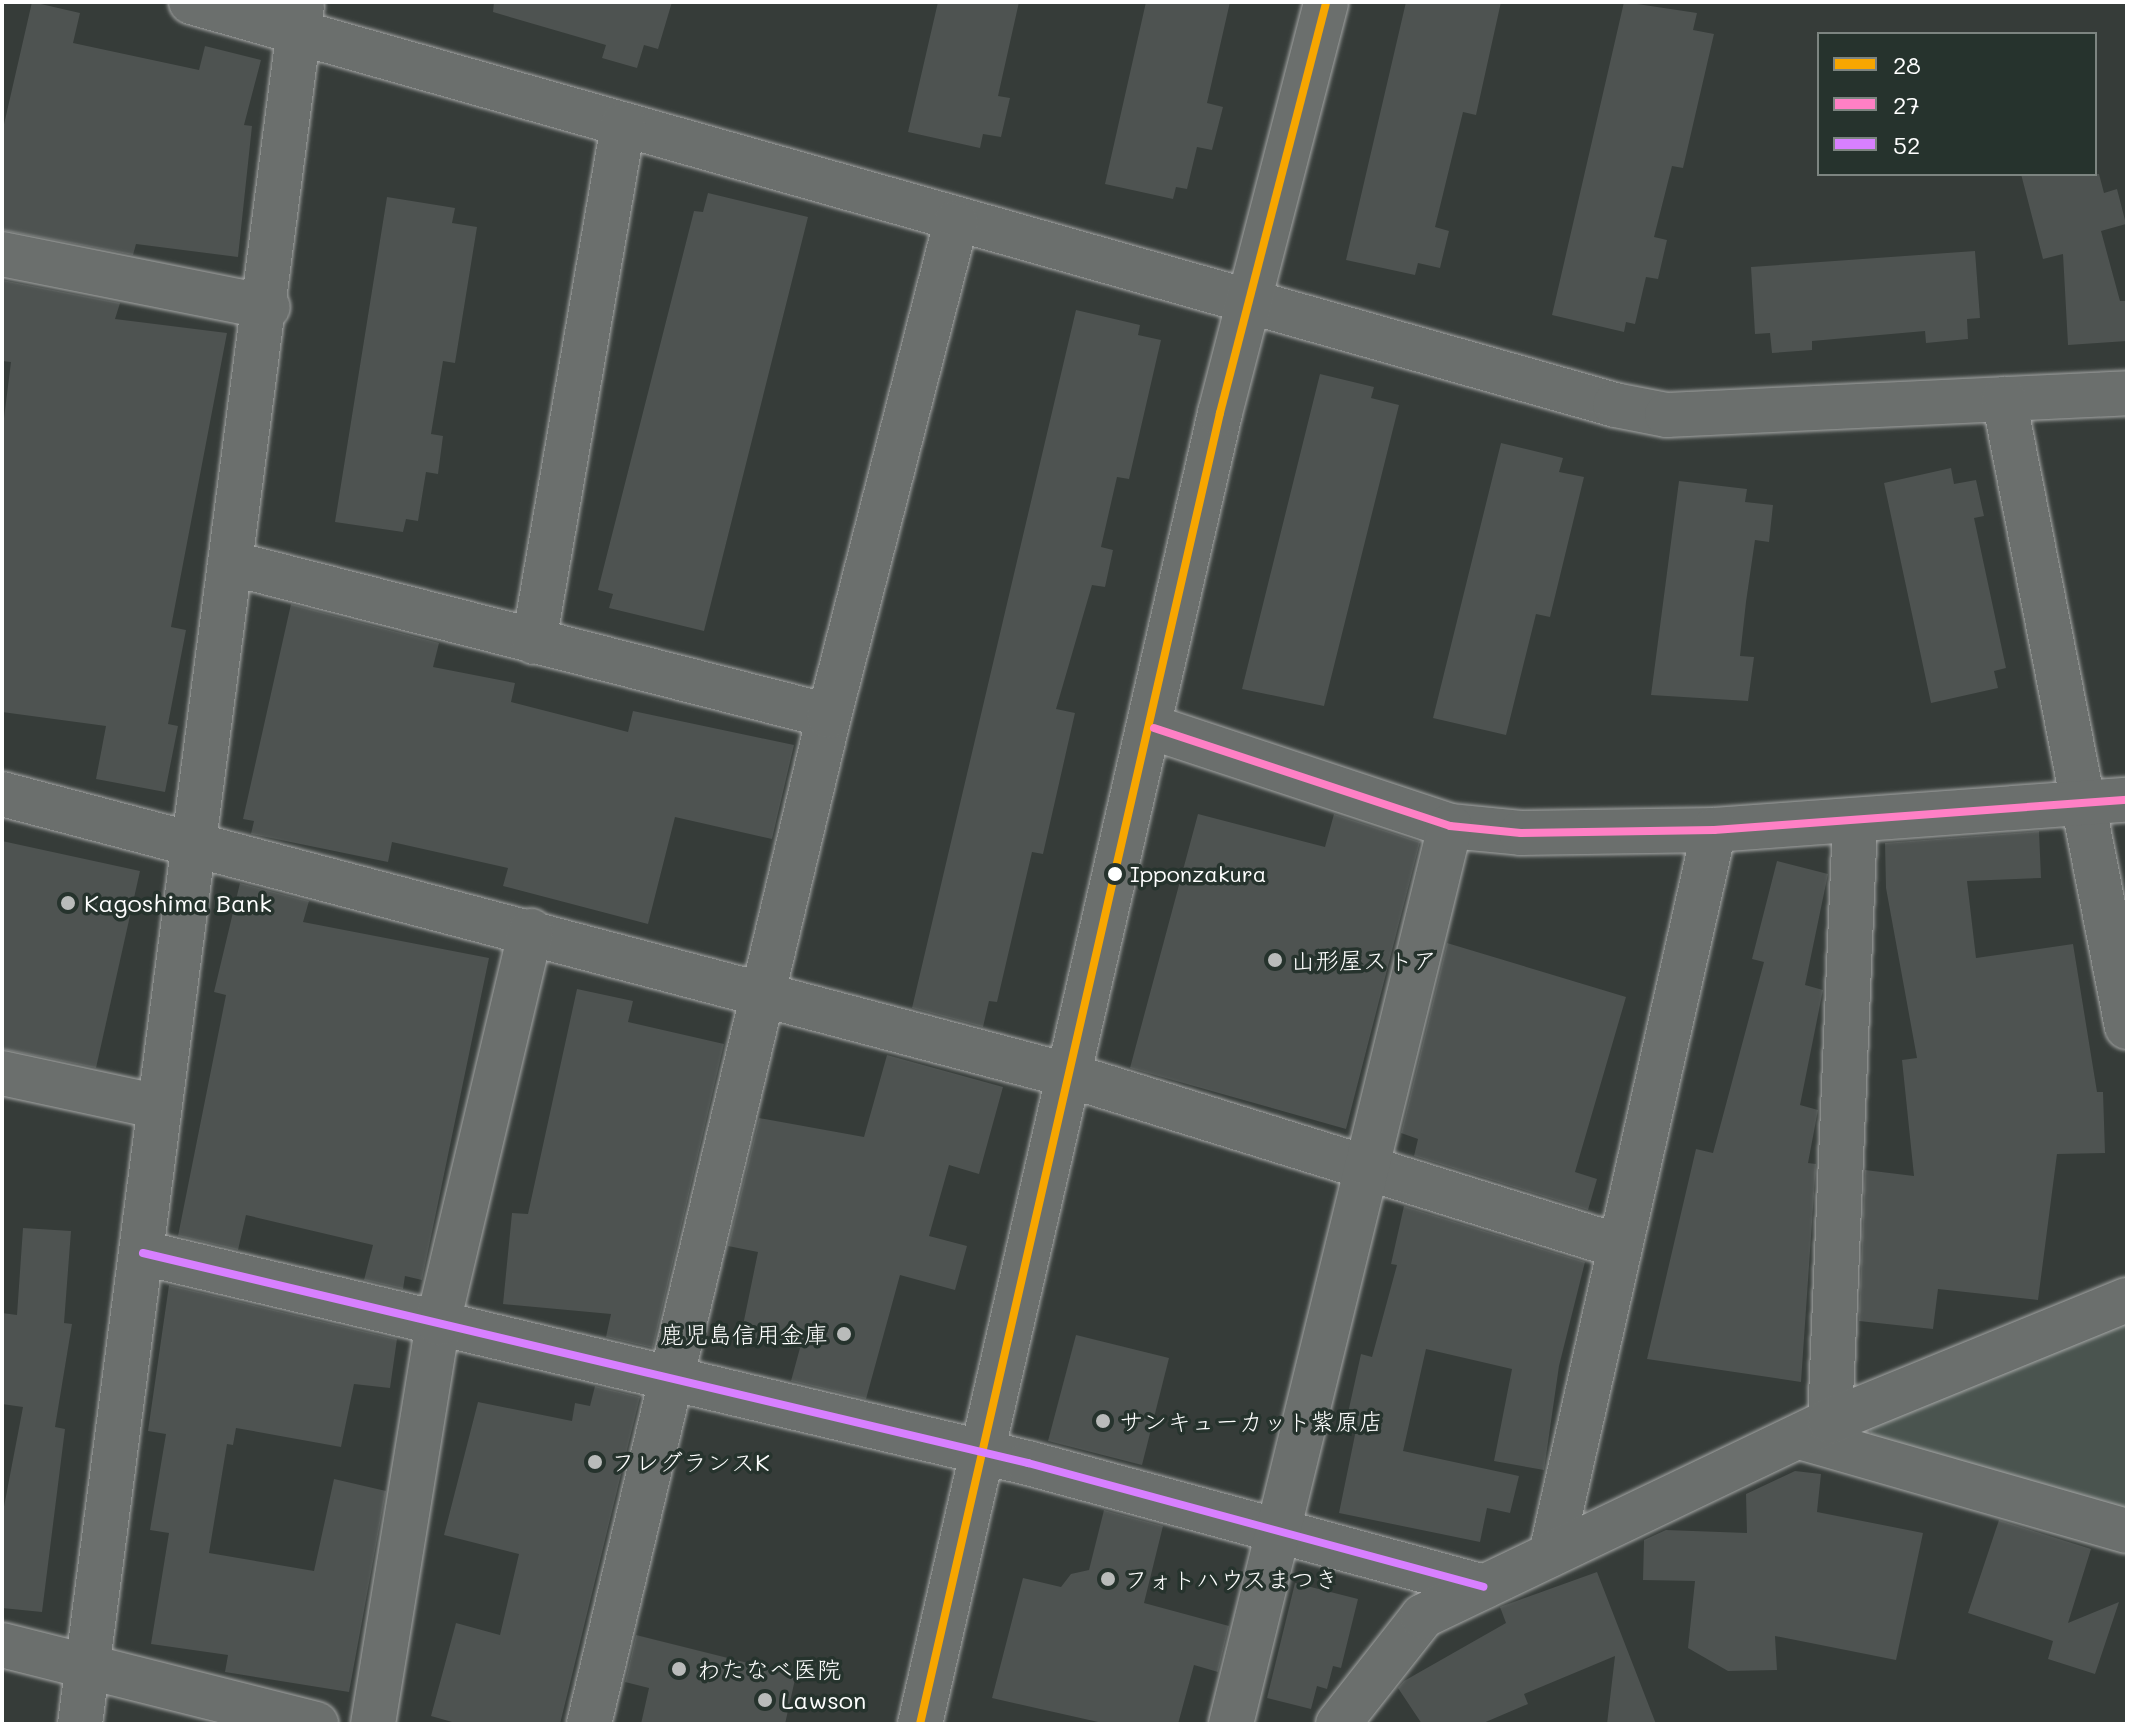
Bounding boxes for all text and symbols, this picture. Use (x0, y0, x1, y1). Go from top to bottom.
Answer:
legend (1817, 32, 2097, 176)
text: 28 (1893, 49, 1921, 80)
text: 27 (1893, 89, 1920, 120)
text: 52 (1893, 129, 1920, 160)
place label: Ipponzakura (1130, 861, 1266, 887)
marker: Ipponzakura (1107, 866, 1123, 882)
place label: Kagoshima Bank (84, 889, 272, 917)
marker: Kagoshima Bank (59, 894, 77, 912)
place label: 山形屋ストア (1291, 946, 1435, 974)
marker: 山形屋ストア (1266, 951, 1284, 969)
place label: 鹿児島信用金庫 (660, 1320, 828, 1348)
marker: 鹿児島信用金庫 (835, 1325, 853, 1343)
place label: サンキューカット紫原店 (1119, 1407, 1383, 1435)
marker: サンキューカット紫原店 (1094, 1412, 1112, 1430)
place label: フレグランスK (611, 1448, 770, 1476)
marker: フレグランスK (586, 1453, 604, 1471)
place label: フォトハウスまつき (1124, 1565, 1340, 1593)
marker: フォトハウスまつき (1099, 1570, 1117, 1588)
place label: わたなべ医院 (697, 1655, 841, 1683)
marker: わたなべ医院 (668, 1658, 690, 1680)
place label: Lawson (781, 1686, 866, 1714)
marker: Lawson (756, 1691, 774, 1709)

